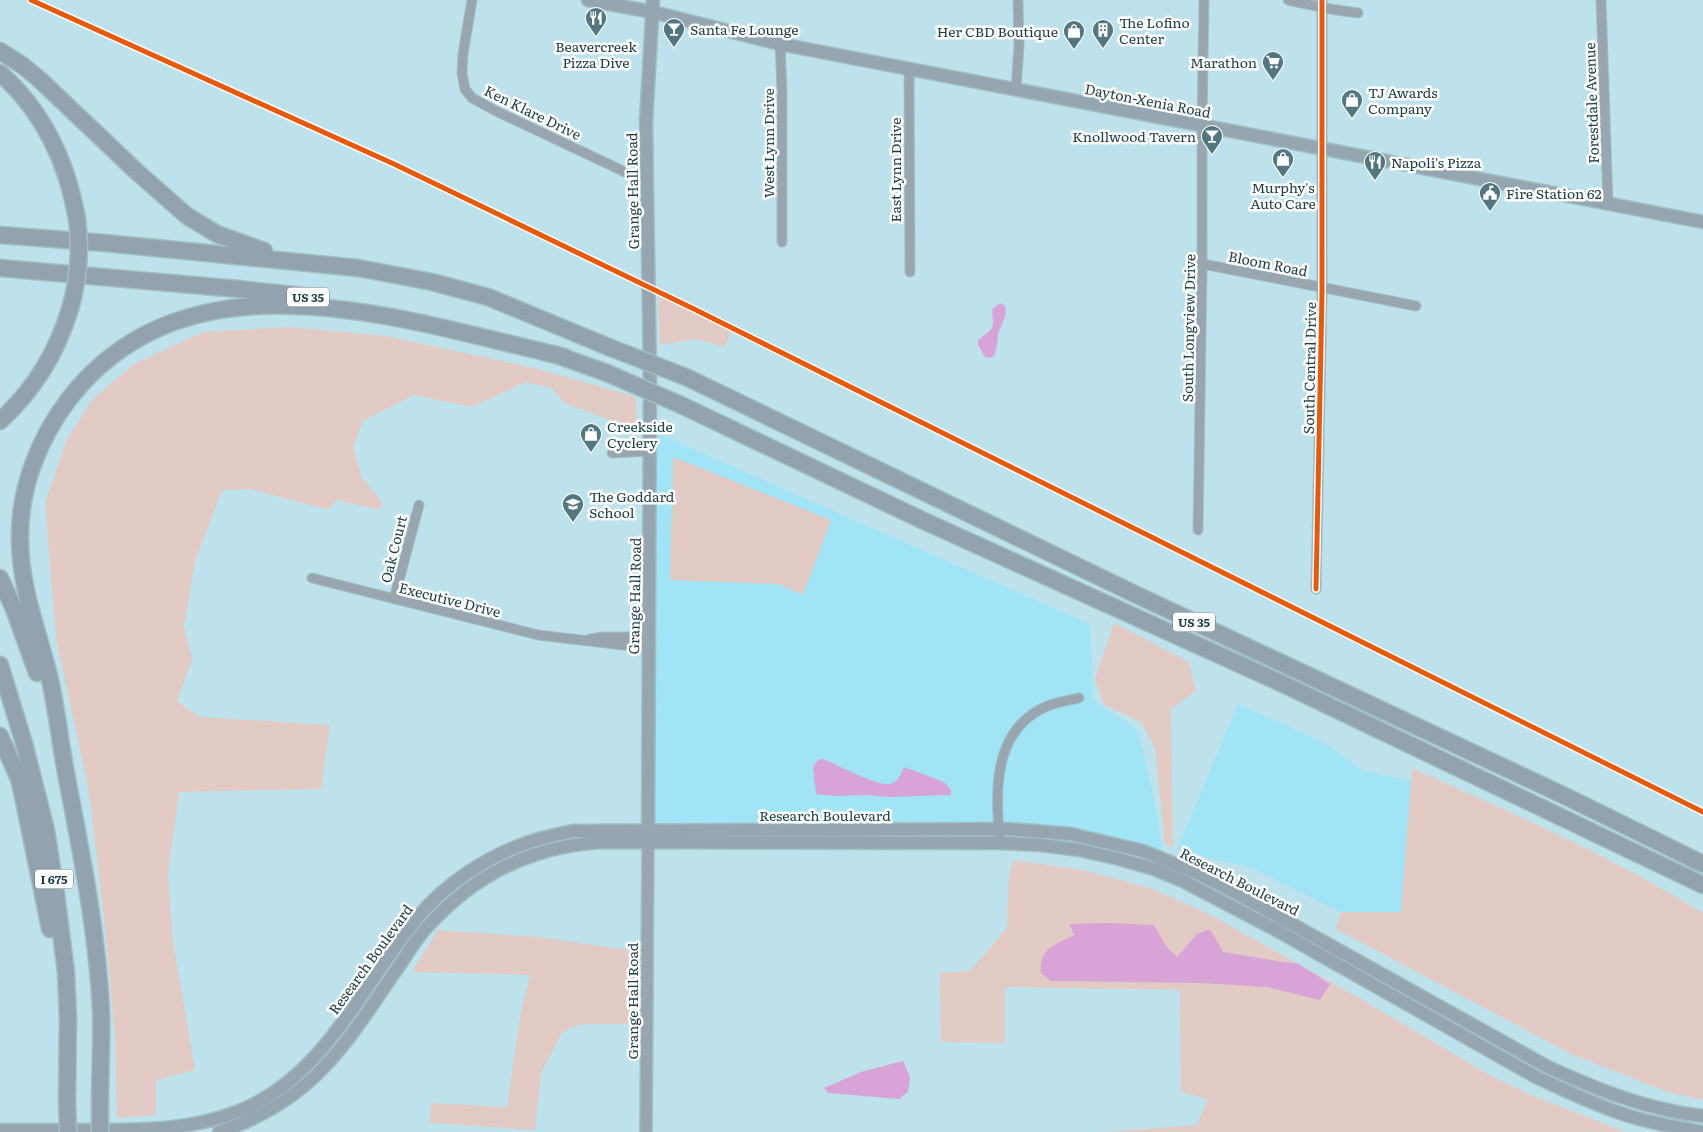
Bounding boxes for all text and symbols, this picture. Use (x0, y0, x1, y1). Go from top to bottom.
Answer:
restaurant icon: Beavercreek Pizza Dive (584, 6, 608, 37)
place label: The Lofino Center (1119, 12, 1190, 48)
bar icon: Santa Fe Lounge (662, 17, 686, 48)
building icon: The Lofino Center (1091, 18, 1115, 49)
place label: Santa Fe Lounge (690, 19, 798, 39)
shop icon: Her CBD Boutique (1062, 19, 1086, 50)
place label: Her CBD Boutique (937, 21, 1058, 41)
place label: Beavercreek Pizza Dive (555, 36, 637, 72)
street label: Forestdale Avenue (1579, 42, 1603, 164)
supermarket icon: Marathon (1261, 50, 1285, 81)
place label: Marathon (1190, 52, 1257, 72)
street label: Dayton-Xenia Road (1083, 78, 1213, 122)
street label: Ken Klare Drive (481, 80, 585, 144)
place label: TJ Awards Company (1368, 82, 1438, 118)
street label: West Lynn Drive (758, 88, 778, 198)
shop icon: TJ Awards Company (1340, 88, 1364, 119)
street label: East Lynn Drive (885, 117, 905, 223)
bar icon: Knollwood Tavern (1200, 124, 1224, 155)
place label: Knollwood Tavern (1072, 126, 1196, 146)
street label: Grange Hall Road (621, 132, 643, 250)
shop icon: Murphy's Auto Care (1271, 147, 1295, 178)
restaurant icon: Napoli's Pizza (1363, 150, 1387, 181)
place label: Napoli's Pizza (1391, 152, 1482, 172)
place label: Murphy's Auto Care (1250, 177, 1316, 213)
public building icon: Fire Station 62 (1478, 181, 1502, 212)
place label: Fire Station 62 (1506, 183, 1602, 203)
street label: Bloom Road (1227, 246, 1310, 281)
street label: South Longview Drive (1177, 254, 1199, 402)
road number: US 35 (287, 288, 329, 306)
street label: South Central Drive (1298, 302, 1320, 434)
place label: Creekside Cyclery (607, 416, 673, 452)
shop icon: Creekside Cyclery (579, 422, 603, 453)
place label: The Goddard School (589, 486, 675, 522)
school or university icon: The Goddard School (561, 492, 585, 523)
street label: Oak Court (375, 513, 411, 585)
street label: Grange Hall Road (623, 537, 645, 655)
street label: Executive Drive (397, 577, 503, 621)
road number: US 35 (1173, 612, 1215, 632)
street label: Research Boulevard (759, 805, 891, 825)
street label: Research Boulevard (1177, 842, 1304, 920)
road number: I 675 (35, 870, 73, 889)
street label: Research Boulevard (323, 900, 417, 1018)
street label: Grange Hall Road (622, 942, 642, 1059)

